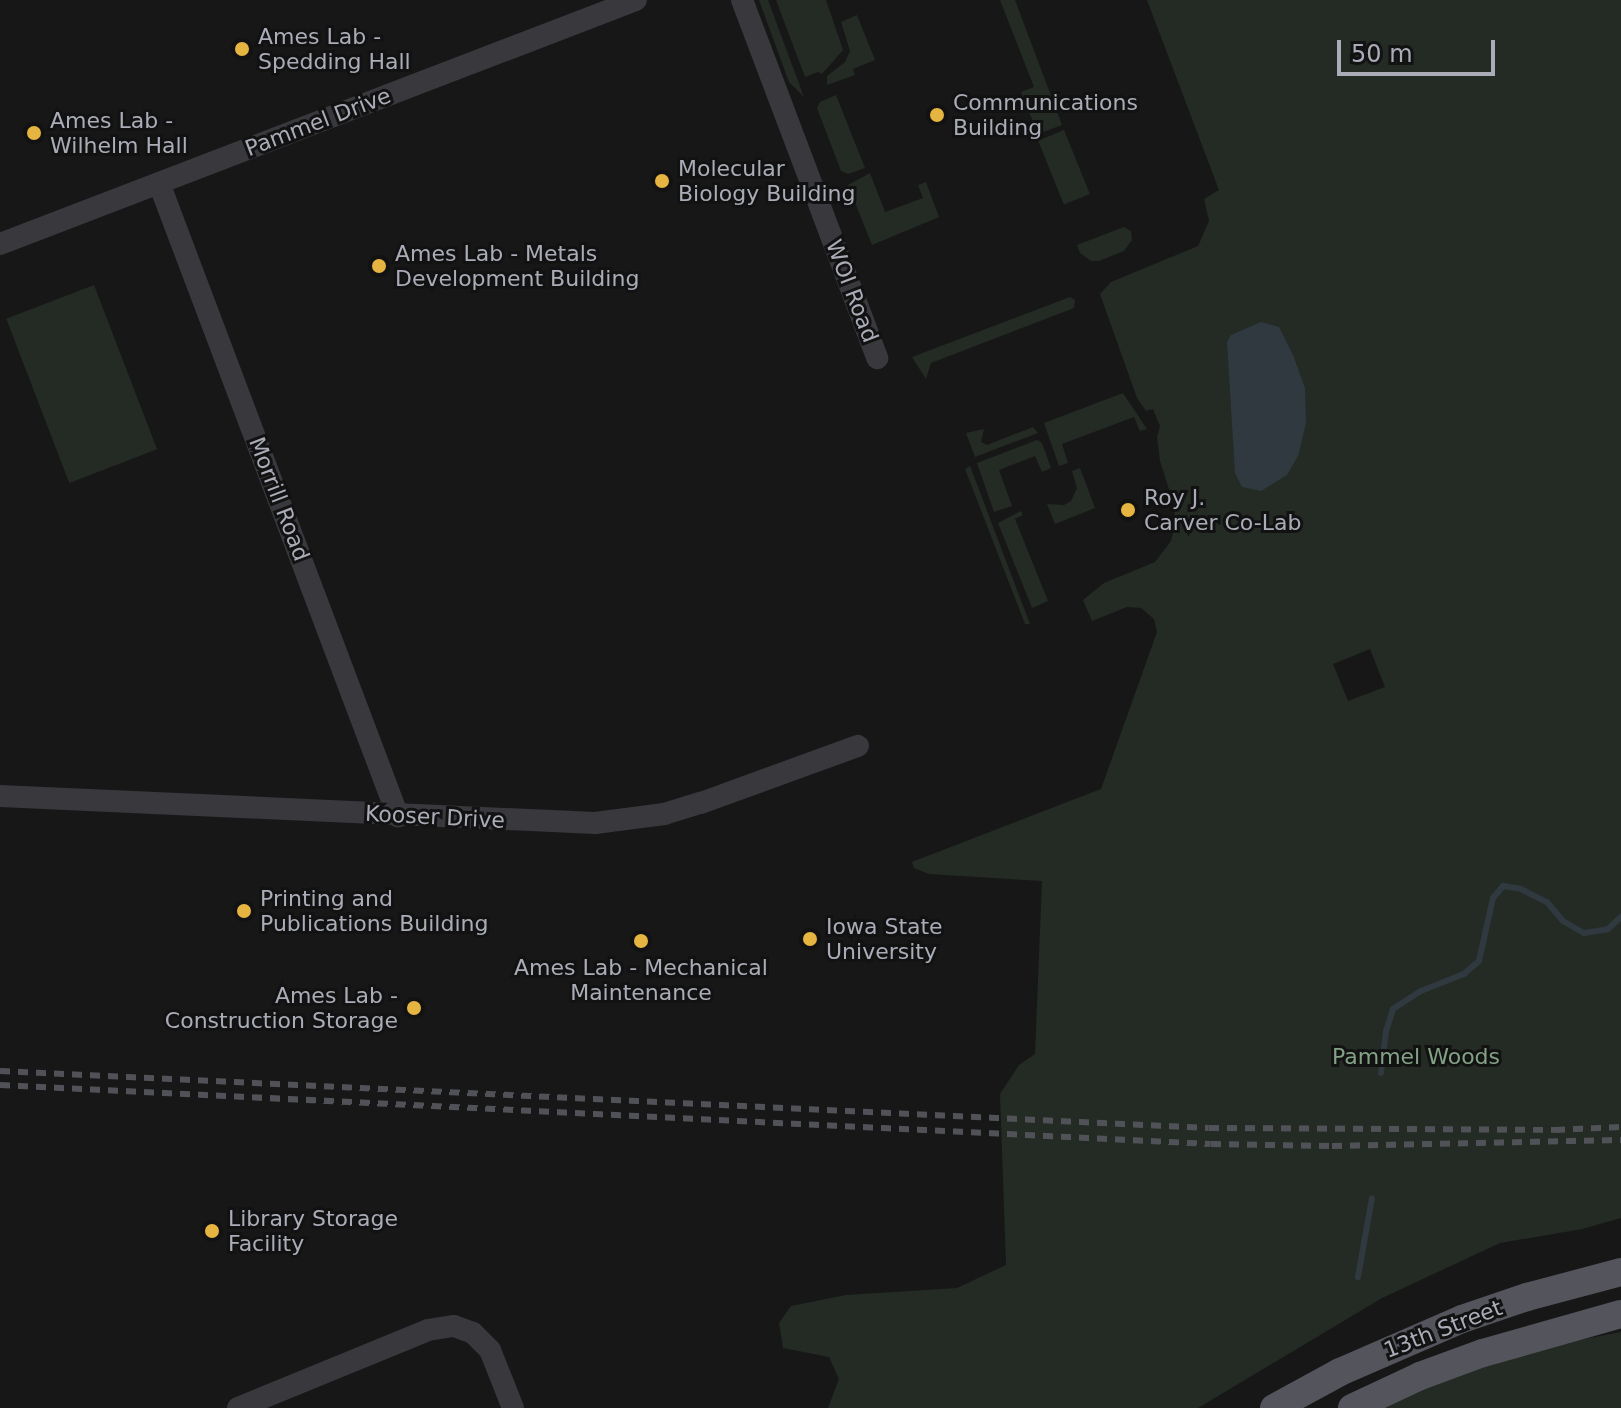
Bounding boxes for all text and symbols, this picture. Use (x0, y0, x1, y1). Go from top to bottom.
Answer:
place label: Ames Lab - Spedding Hall (258, 23, 411, 74)
scale bar (1341, 24, 1499, 74)
marker: Ames Lab - Spedding Hall (233, 40, 251, 58)
text: 50 m (1351, 40, 1413, 68)
street label: Pammel Drive (241, 82, 395, 162)
place label: Communications Building (953, 89, 1138, 140)
marker: Communications Building (928, 106, 946, 124)
place label: Ames Lab - Wilhelm Hall (50, 107, 188, 158)
marker: Ames Lab - Wilhelm Hall (25, 124, 43, 142)
place label: Molecular Biology Building (678, 155, 855, 206)
marker: Molecular Biology Building (653, 172, 671, 190)
street label: WOI Road (820, 236, 884, 346)
place label: Ames Lab - Metals Development Building (395, 240, 639, 292)
marker: Ames Lab - Metals Development Building (370, 257, 388, 275)
street label: Morrill Road (243, 433, 315, 565)
place label: Roy J. Carver Co-Lab (1144, 484, 1301, 536)
marker: Roy J. Carver Co-Lab (1119, 501, 1137, 519)
street label: Kooser Drive (364, 800, 506, 834)
place label: Printing and Publications Building (260, 885, 488, 936)
marker: Printing and Publications Building (235, 902, 253, 920)
place label: Iowa State University (826, 913, 943, 964)
marker: Iowa State University (801, 930, 819, 948)
marker: Ames Lab - Mechanical Maintenance (632, 932, 650, 950)
place label: Ames Lab - Mechanical Maintenance (514, 954, 768, 1006)
place label: Ames Lab - Construction Storage (165, 982, 398, 1034)
marker: Ames Lab - Construction Storage (405, 999, 423, 1017)
park label: Pammel Woods (1332, 1044, 1500, 1070)
place label: Library Storage Facility (228, 1205, 398, 1256)
marker: Library Storage Facility (203, 1222, 221, 1240)
street label: 13th Street (1380, 1294, 1506, 1364)

